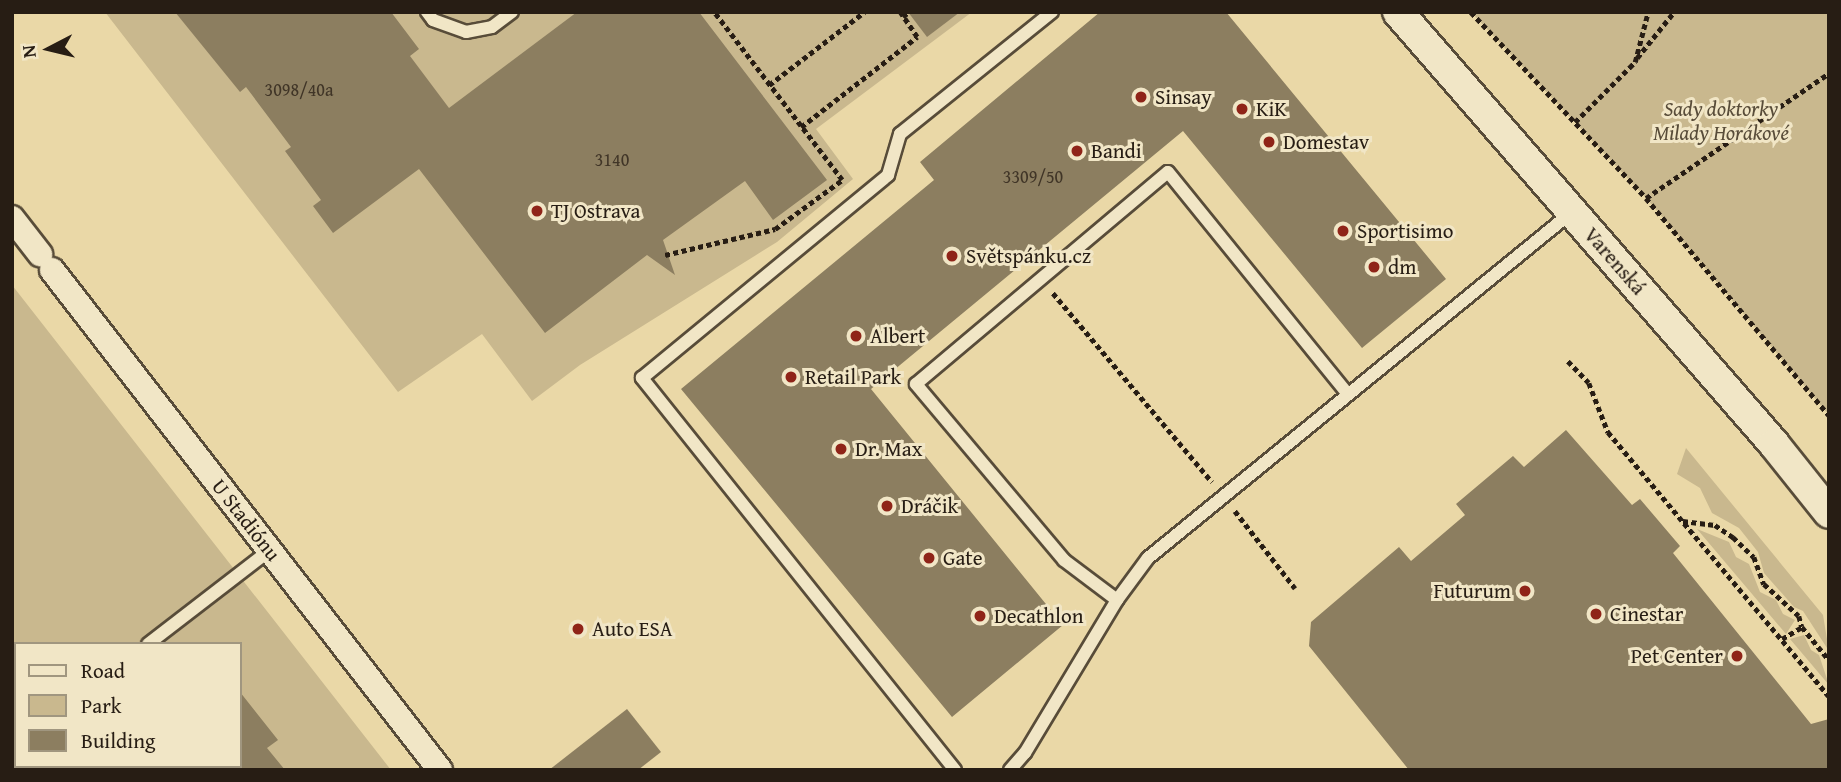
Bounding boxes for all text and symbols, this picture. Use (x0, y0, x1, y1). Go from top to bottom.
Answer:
north arrow (14, 14, 84, 84)
text: N (13, 44, 43, 60)
house number: 3098/40a (265, 79, 333, 101)
place label: Sinsay (1155, 84, 1212, 110)
marker: Sinsay (1133, 89, 1149, 105)
place label: KiK (1256, 96, 1287, 122)
park label: Sady doktorky Milady Horákové (1653, 96, 1789, 146)
marker: KiK (1234, 101, 1250, 117)
place label: Domestav (1283, 129, 1369, 155)
marker: Domestav (1261, 134, 1277, 150)
place label: Bandi (1091, 138, 1142, 164)
marker: Bandi (1069, 143, 1085, 159)
house number: 3140 (595, 149, 629, 171)
house number: 3309/50 (1003, 166, 1063, 188)
place label: TJ Ostrava (551, 198, 641, 224)
marker: TJ Ostrava (529, 203, 545, 219)
place label: Sportisimo (1357, 218, 1453, 244)
street label: Varenská (1579, 222, 1651, 300)
marker: Sportisimo (1335, 223, 1351, 239)
place label: Světspánku.cz (966, 243, 1091, 269)
marker: Světspánku.cz (944, 248, 960, 264)
place label: dm (1388, 254, 1416, 280)
marker: dm (1366, 259, 1382, 275)
place label: Albert (870, 323, 925, 349)
marker: Albert (848, 328, 864, 344)
place label: Retail Park (805, 364, 901, 390)
marker: Retail Park (783, 369, 799, 385)
place label: Dr. Max (855, 436, 922, 462)
marker: Dr. Max (833, 441, 849, 457)
street label: U Stadiónu (206, 474, 286, 566)
place label: Dráčik (901, 493, 958, 519)
marker: Dráčik (879, 498, 895, 514)
place label: Gate (943, 545, 983, 571)
marker: Gate (921, 550, 937, 566)
place label: Futurum (1433, 578, 1511, 604)
marker: Futurum (1517, 583, 1533, 599)
place label: Cinestar (1610, 601, 1683, 627)
place label: Decathlon (994, 603, 1083, 629)
marker: Cinestar (1588, 606, 1604, 622)
marker: Decathlon (972, 608, 988, 624)
place label: Auto ESA (592, 616, 672, 642)
marker: Auto ESA (570, 621, 586, 637)
legend (14, 642, 242, 768)
place label: Pet Center (1631, 643, 1723, 669)
marker: Pet Center (1729, 648, 1745, 664)
text: Road (81, 655, 125, 686)
text: Park (81, 690, 122, 721)
text: Building (81, 725, 155, 756)

